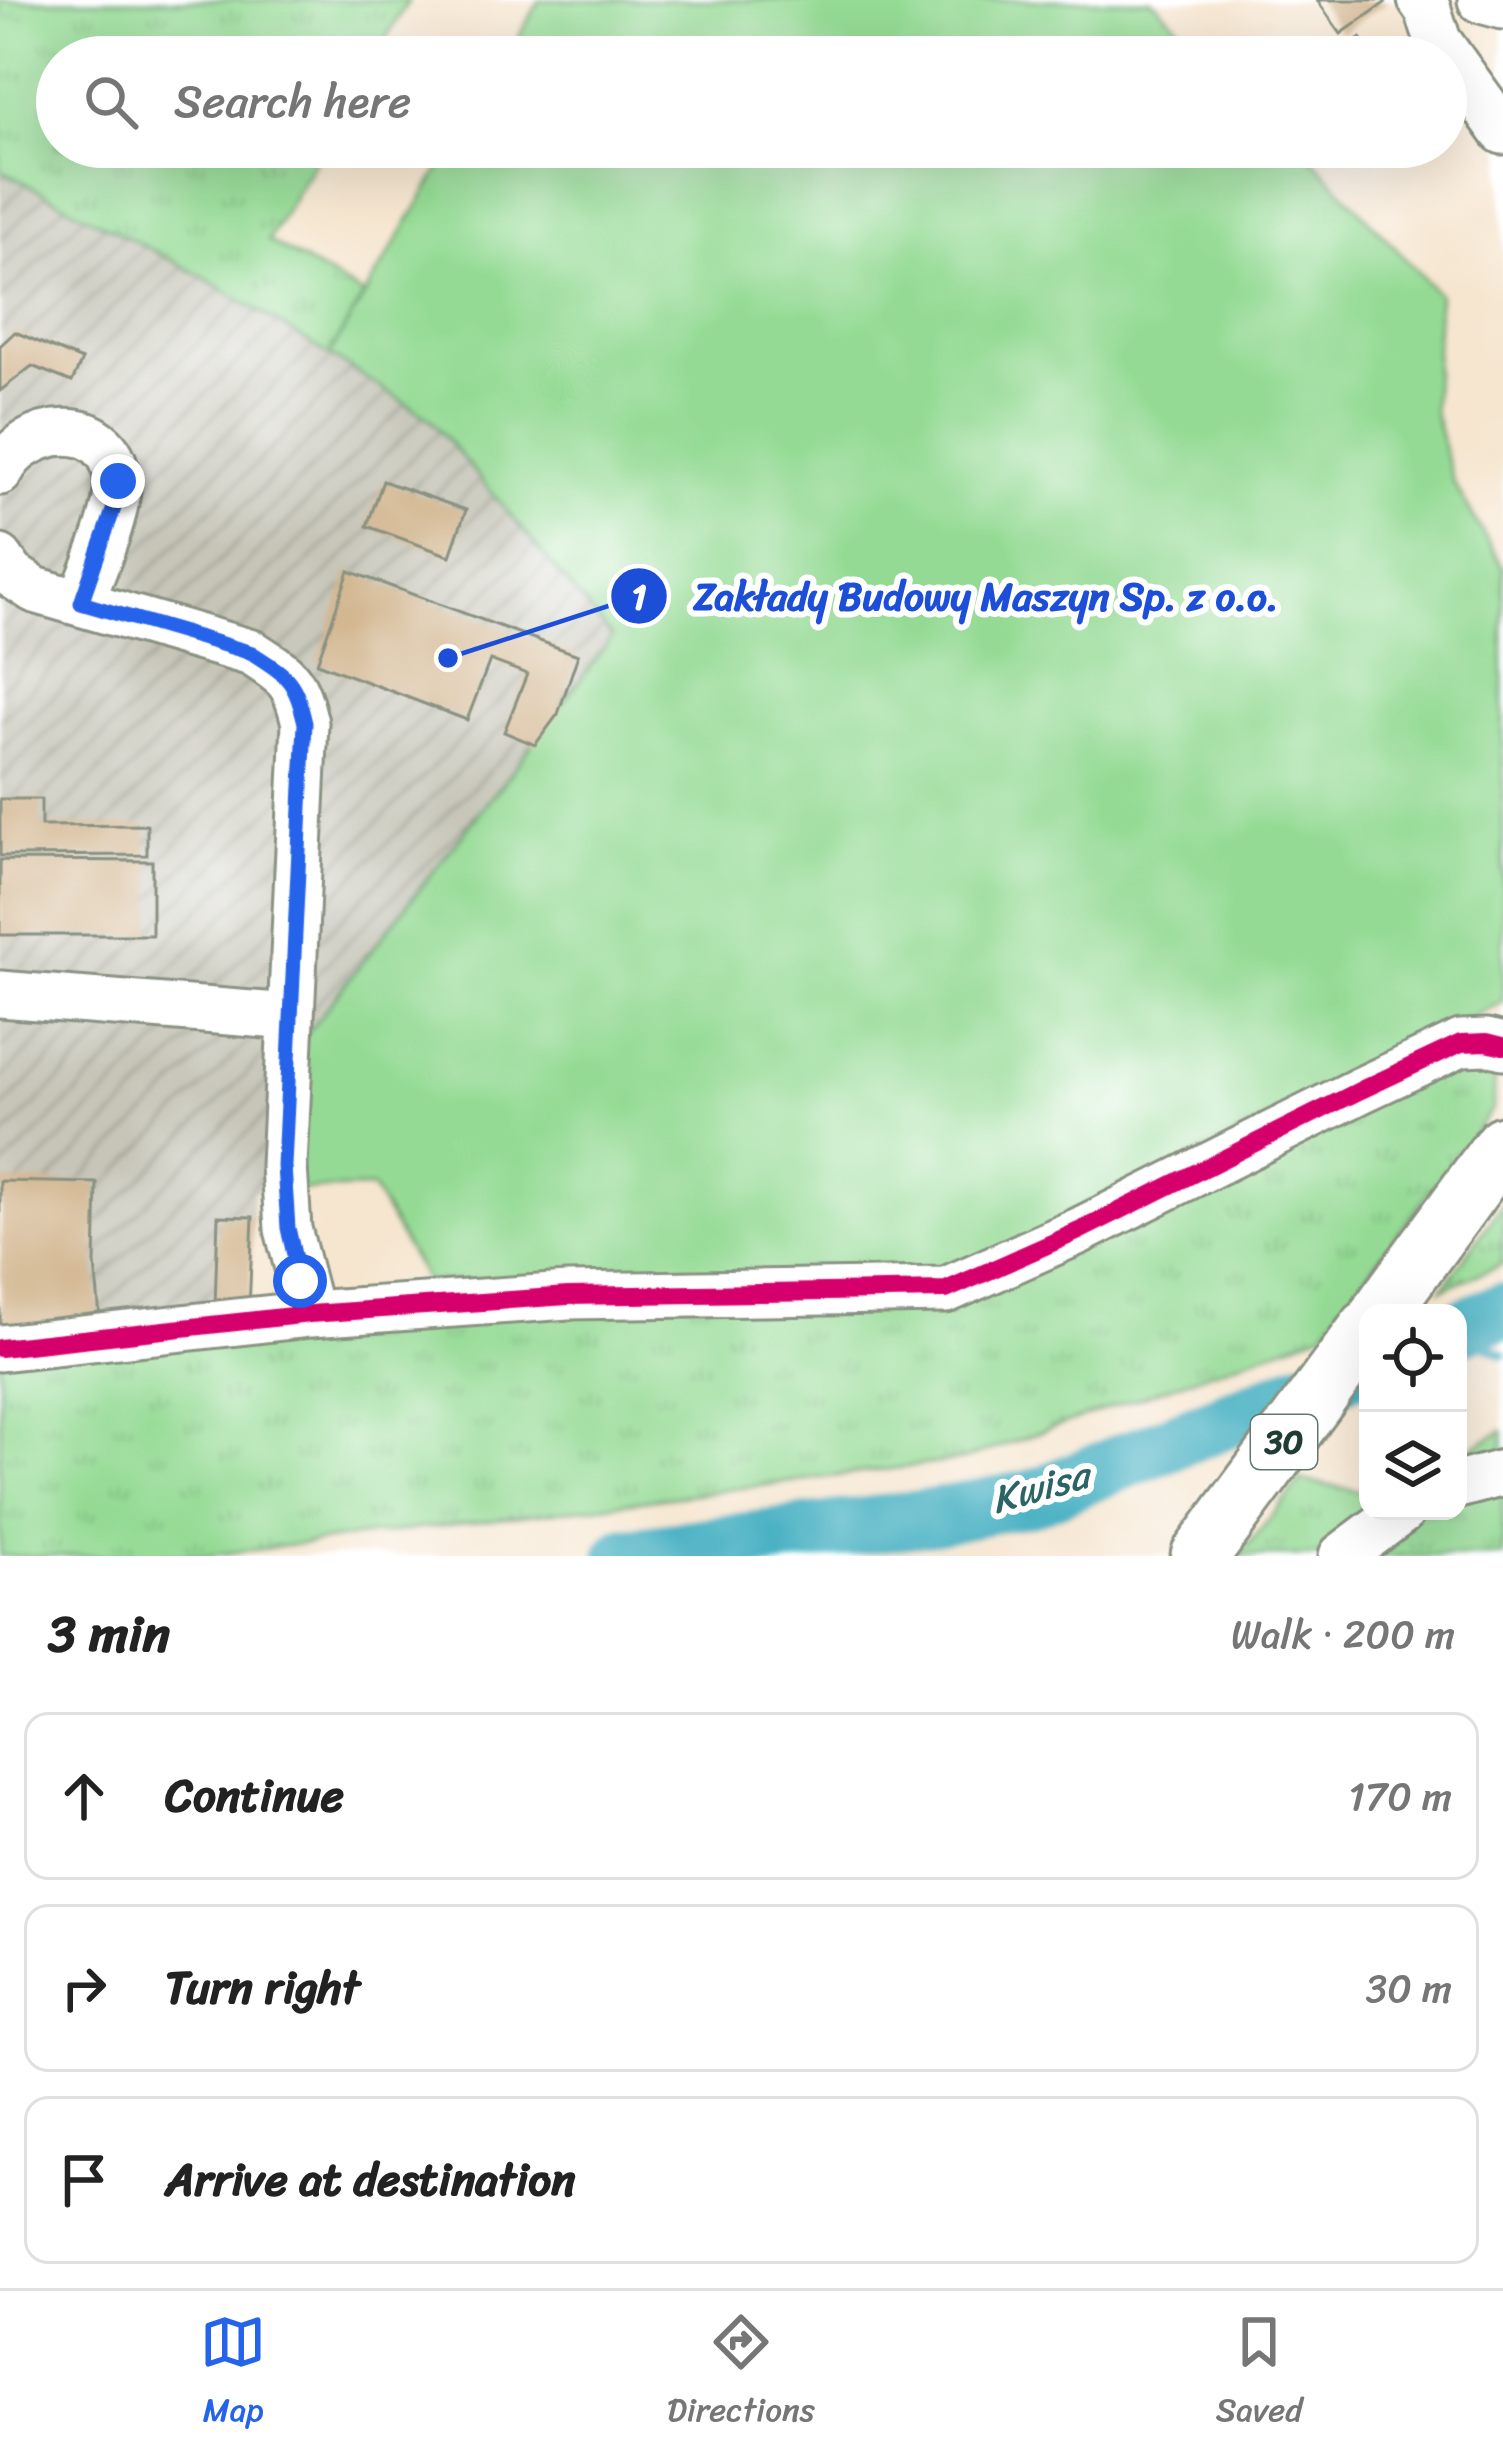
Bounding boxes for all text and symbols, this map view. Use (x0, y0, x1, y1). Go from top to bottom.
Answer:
search box (36, 36, 1467, 168)
text: Search here (174, 62, 411, 142)
icon: search (78, 69, 144, 135)
route end (91, 454, 145, 508)
callout: Zakłady Budowy Maszyn Sp. z o.o. (609, 559, 1302, 634)
text: Zakłady Budowy Maszyn Sp. z o.o. (692, 562, 1279, 631)
text: 1 (631, 565, 647, 629)
route start (273, 1254, 327, 1308)
map controls (1359, 1304, 1467, 1520)
button: locate (1359, 1304, 1467, 1412)
button: layers (1359, 1412, 1467, 1520)
road number: 30 (1251, 1415, 1317, 1469)
water label: Kwisa (983, 1439, 1101, 1534)
text: 3 min (48, 1589, 170, 1679)
text: Walk · 200 m (1231, 1600, 1455, 1669)
text: Continue (165, 1756, 344, 1836)
text: 170 m (1348, 1762, 1452, 1831)
icon: ahead (51, 1763, 117, 1829)
text: Turn right (165, 1948, 360, 2028)
text: 30 m (1366, 1954, 1452, 2023)
icon: right (51, 1955, 117, 2021)
text: Arrive at destination (165, 2140, 575, 2220)
icon: arrive (51, 2147, 117, 2213)
tab: Map (200, 2309, 266, 2439)
tab: Directions (667, 2309, 815, 2439)
tab: Saved (1216, 2309, 1303, 2439)

